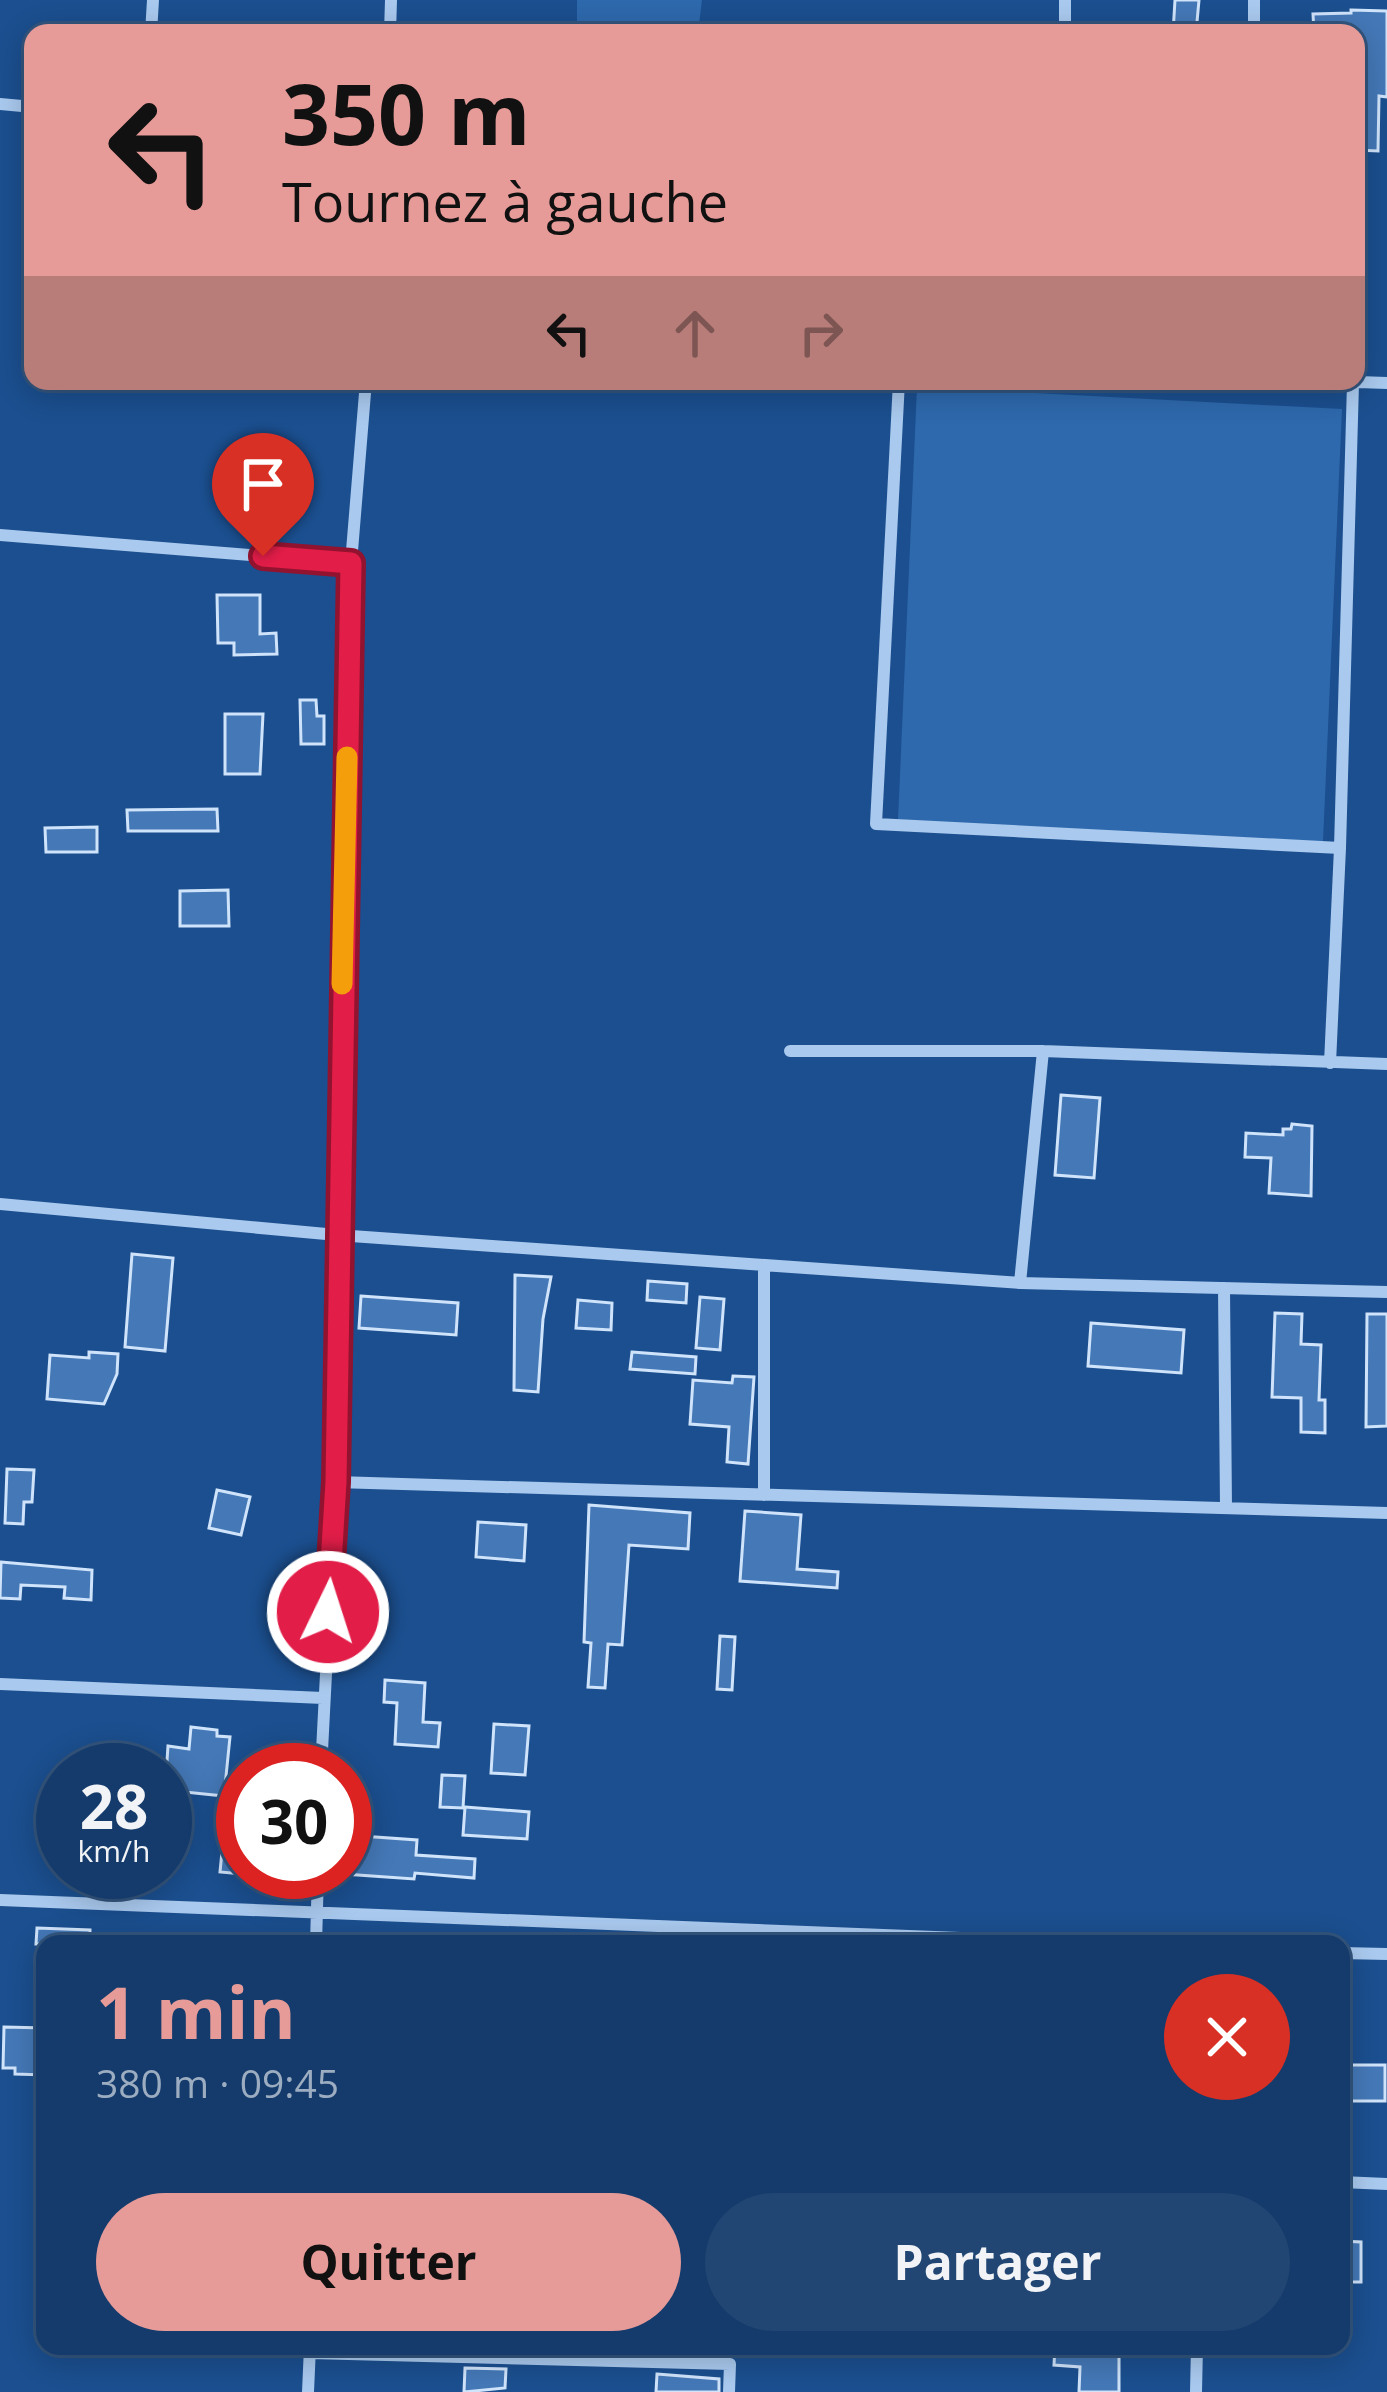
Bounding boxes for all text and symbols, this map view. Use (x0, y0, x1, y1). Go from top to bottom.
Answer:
text: 350 m (282, 55, 530, 170)
icon: left (84, 72, 240, 228)
text: Tournez à gauche (282, 164, 728, 238)
icon: left (536, 300, 602, 366)
icon: ahead (662, 300, 728, 366)
icon: right (788, 300, 854, 366)
pin (212, 433, 314, 556)
icon: arrive (230, 451, 296, 517)
position arrow (265, 1549, 391, 1675)
speed limit sign: 30 (216, 1743, 372, 1899)
text: 28 (80, 1765, 148, 1847)
text: km/h (78, 1830, 150, 1871)
text: 1 min (96, 1962, 296, 2060)
button: close (1164, 1974, 1290, 2100)
text: 380 m · 09:45 (96, 2056, 339, 2109)
button: Quitter (96, 2193, 681, 2331)
button: Partager (705, 2193, 1290, 2331)

